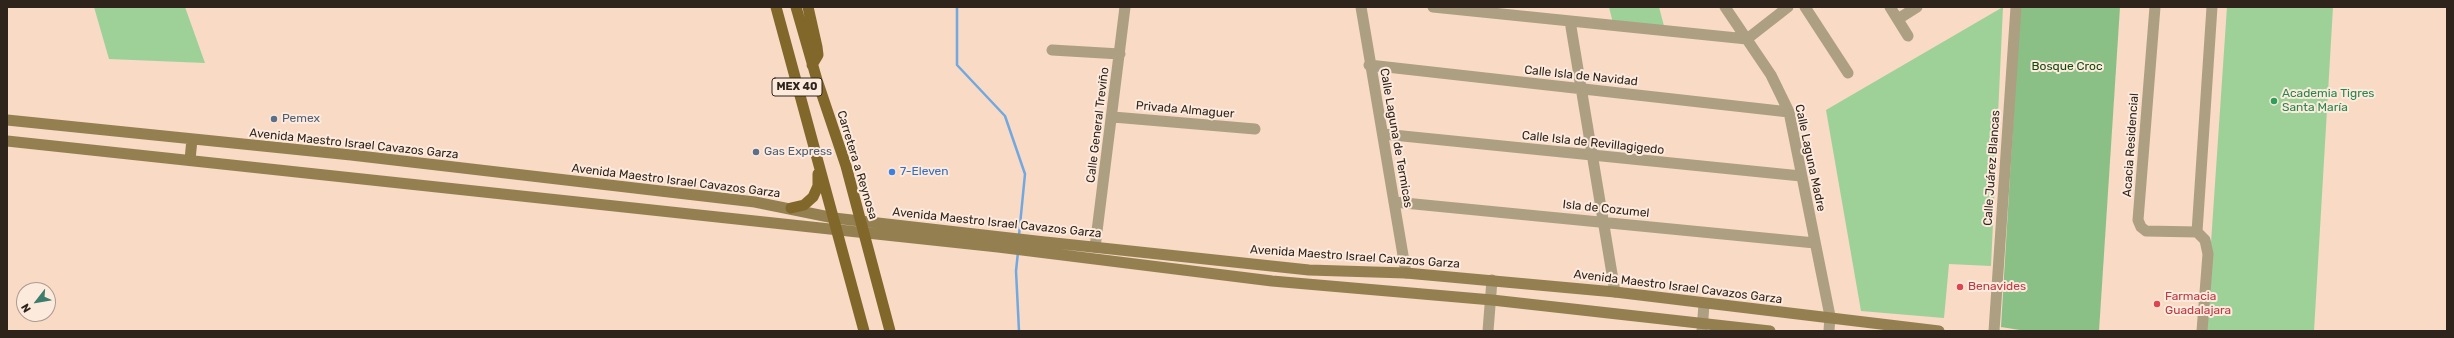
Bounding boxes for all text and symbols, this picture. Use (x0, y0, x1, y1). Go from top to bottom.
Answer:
park label: Bosque Croc (2031, 60, 2103, 74)
street label: Calle Isla de Navidad (1524, 63, 1638, 89)
street label: Calle General Treviño (1084, 66, 1112, 184)
street label: Calle Laguna de Termicas (1377, 67, 1415, 209)
road number: MEX 40 (772, 78, 822, 96)
place label: Academia Tigres Santa María (2282, 87, 2374, 115)
street label: Acacia Residencial (2120, 93, 2142, 197)
marker: Academia Tigres Santa María (2269, 96, 2279, 106)
street label: Privada Almaguer (1135, 99, 1235, 121)
street label: Calle Laguna Madre (1792, 103, 1828, 213)
street label: Carretera a Reynosa (834, 109, 880, 221)
street label: Calle Juárez Blancas (1981, 110, 2003, 226)
place label: Pemex (282, 112, 320, 126)
marker: Pemex (269, 114, 279, 124)
street label: Avenida Maestro Israel Cavazos Garza (249, 126, 459, 162)
street label: Calle Isla de Revillagigedo (1521, 128, 1665, 158)
place label: Gas Express (764, 145, 832, 159)
marker: Gas Express (751, 147, 761, 157)
street label: Avenida Maestro Israel Cavazos Garza (571, 161, 781, 201)
place label: 7-Eleven (900, 165, 949, 179)
marker: 7-Eleven (887, 167, 897, 177)
street label: Isla de Cozumel (1562, 197, 1650, 221)
street label: Avenida Maestro Israel Cavazos Garza (892, 205, 1102, 241)
street label: Avenida Maestro Israel Cavazos Garza (1250, 242, 1460, 272)
street label: Avenida Maestro Israel Cavazos Garza (1573, 267, 1783, 307)
place label: Benavides (1968, 280, 2026, 294)
north arrow (16, 282, 56, 322)
marker: Benavides (1955, 282, 1965, 292)
place label: Farmacia Guadalajara (2165, 290, 2231, 318)
marker: Farmacia Guadalajara (2152, 299, 2162, 309)
text: N (19, 301, 34, 315)

